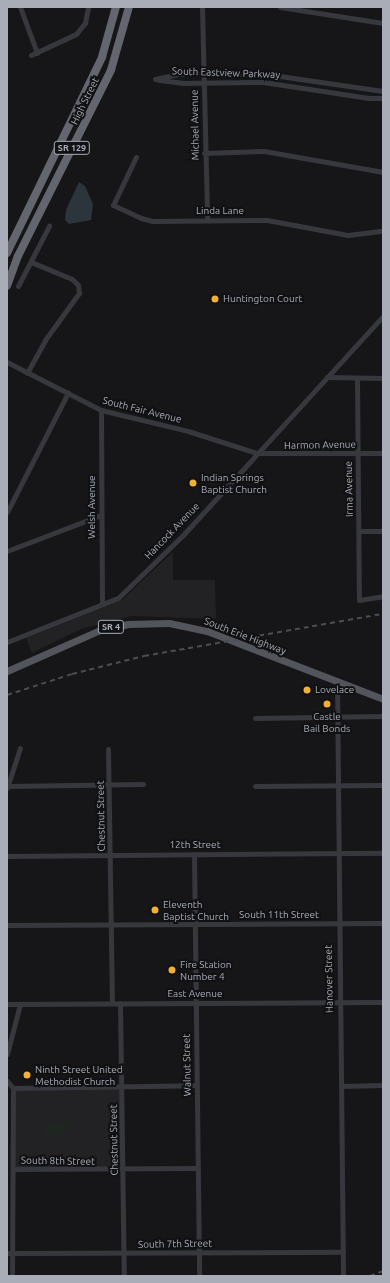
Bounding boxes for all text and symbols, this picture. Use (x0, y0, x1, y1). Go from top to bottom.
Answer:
street label: South Eastview Parkway (172, 65, 280, 81)
street label: High Street (68, 75, 102, 127)
street label: Michael Avenue (188, 90, 202, 160)
road number: SR 129 (53, 141, 91, 155)
street label: Linda Lane (196, 205, 244, 217)
place label: Huntington Court (223, 293, 302, 305)
marker: Huntington Court (210, 294, 220, 304)
street label: South Fair Avenue (101, 394, 183, 426)
street label: Harmon Avenue (284, 438, 356, 452)
street label: Irma Avenue (343, 461, 355, 517)
place label: Indian Springs Baptist Church (201, 471, 267, 494)
street label: Welsh Avenue (86, 475, 98, 539)
marker: Indian Springs Baptist Church (188, 478, 198, 488)
street label: Hancock Avenue (142, 500, 202, 562)
street label: South Erie Highway (202, 615, 288, 657)
road number: SR 4 (97, 620, 125, 634)
place label: Lovelace (315, 684, 354, 696)
marker: Lovelace (302, 685, 312, 695)
marker: Castle Bail Bonds (322, 699, 332, 709)
place label: Castle Bail Bonds (304, 710, 350, 734)
street label: Chestnut Street (94, 780, 108, 852)
street label: 12th Street (169, 839, 221, 851)
place label: Eleventh Baptist Church (163, 898, 229, 922)
marker: Eleventh Baptist Church (150, 905, 160, 915)
street label: South 11th Street (239, 909, 319, 921)
street label: Hanover Street (322, 945, 336, 1013)
place label: Fire Station Number 4 (180, 958, 231, 982)
marker: Fire Station Number 4 (167, 965, 177, 975)
street label: East Avenue (168, 988, 222, 1000)
street label: Walnut Street (180, 1034, 194, 1096)
place label: Ninth Street United Methodist Church (35, 1063, 123, 1086)
marker: Ninth Street United Methodist Church (22, 1070, 32, 1080)
street label: Chestnut Street (107, 1104, 121, 1176)
street label: South 8th Street (21, 1154, 95, 1168)
street label: South 7th Street (138, 1237, 212, 1251)

